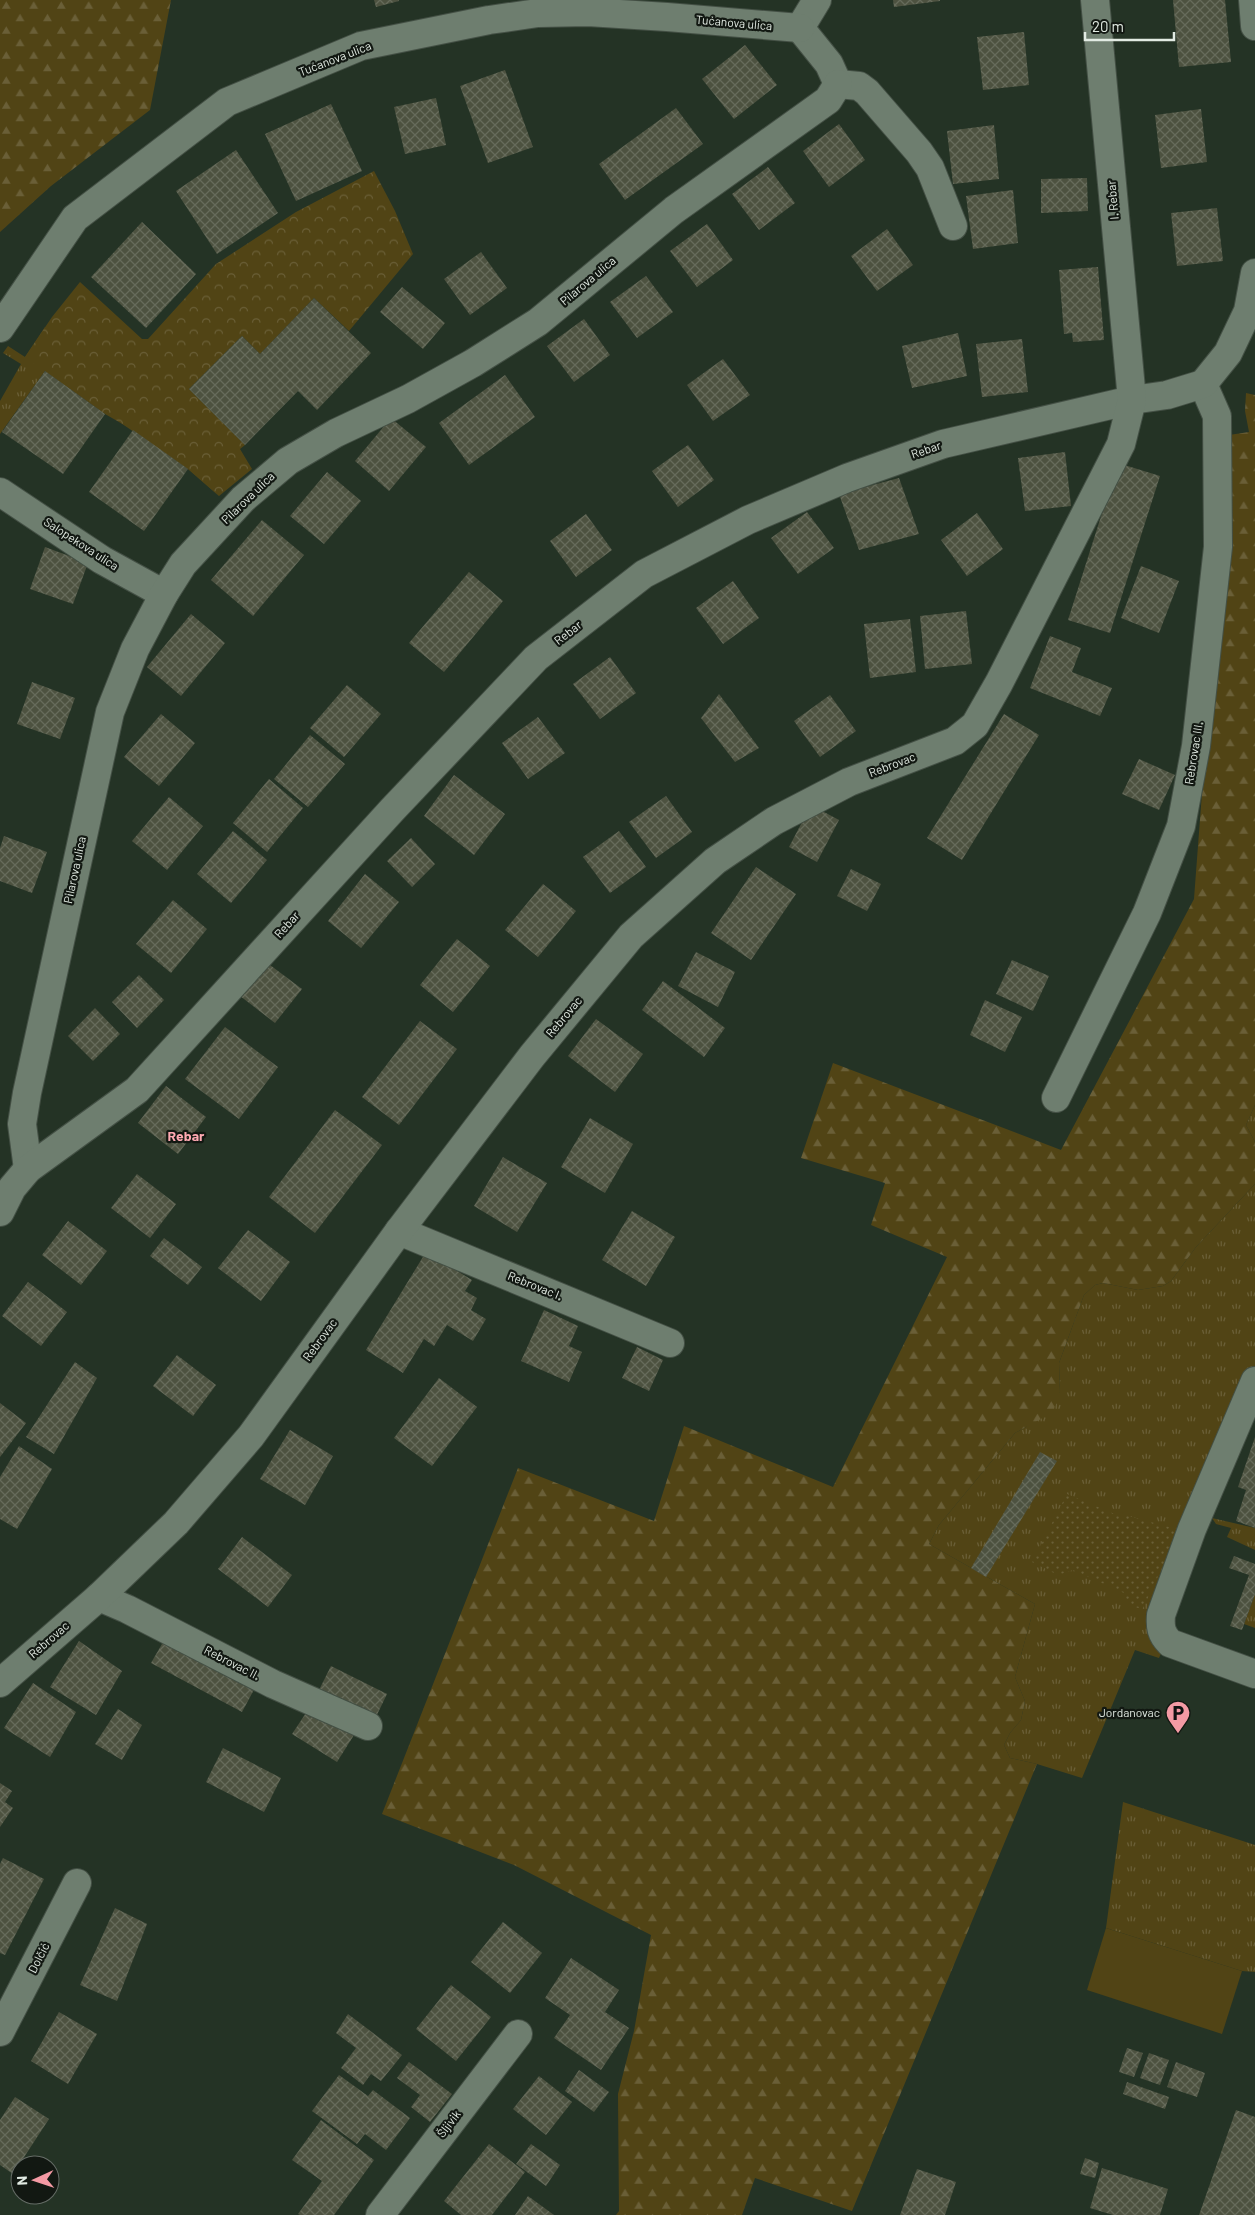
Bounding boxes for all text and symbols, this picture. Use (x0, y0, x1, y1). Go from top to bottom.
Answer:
scale bar (1085, 10, 1174, 42)
street label: Tućanova ulica (695, 12, 773, 32)
text: 20 m (1092, 17, 1124, 35)
street label: Tućanova ulica (296, 38, 373, 78)
street label: I. Rebar (1103, 179, 1121, 220)
street label: Pilarova ulica (557, 253, 618, 308)
street label: Rebar (909, 437, 943, 461)
street label: Pilarova ulica (218, 468, 277, 526)
street label: Salopekova ulica (42, 514, 121, 572)
street label: Rebar (551, 617, 584, 647)
street label: Rebrovac III. (1181, 720, 1205, 785)
street label: Rebrovac (866, 749, 917, 779)
street label: Pilarova ulica (60, 835, 88, 905)
street label: Rebar (271, 908, 302, 940)
street label: Rebrovac (542, 993, 584, 1040)
district label: Rebar (168, 1127, 205, 1144)
street label: Rebrovac I. (506, 1268, 565, 1302)
street label: Rebrovac (299, 1316, 339, 1363)
street label: Rebrovac (25, 1618, 71, 1661)
street label: Rebrovac II. (202, 1642, 263, 1682)
parking icon: Jordanovac (1165, 1700, 1191, 1734)
place label: Jordanovac (1099, 1705, 1160, 1719)
street label: Dolčić (25, 1940, 52, 1975)
street label: Šljivik (433, 2107, 463, 2140)
north arrow (10, 2155, 60, 2205)
text: N (13, 2176, 30, 2186)

